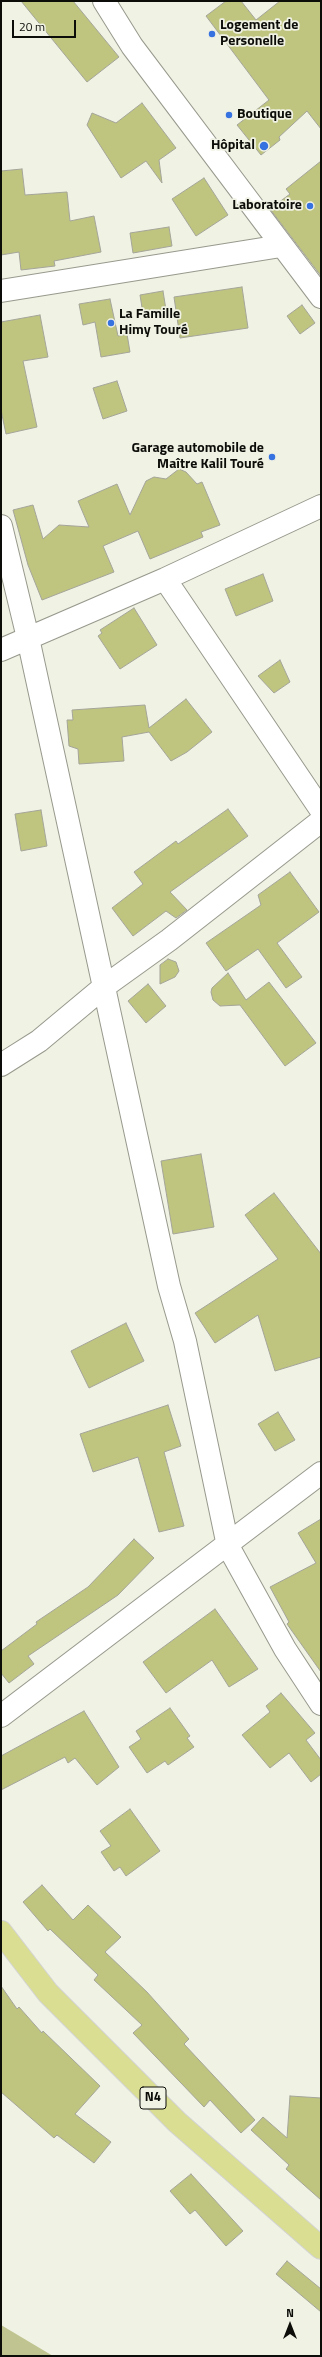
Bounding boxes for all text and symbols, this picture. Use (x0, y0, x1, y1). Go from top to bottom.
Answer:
scale bar (14, 12, 78, 38)
text: 20 m (19, 17, 45, 36)
place label: Logement de Personelle (220, 18, 298, 50)
marker: Logement de Personelle (207, 29, 217, 39)
place label: Boutique (237, 107, 292, 123)
marker: Boutique (224, 110, 234, 120)
place label: Hôpital (211, 138, 255, 154)
marker: Hôpital (258, 140, 270, 152)
place label: Laboratoire (232, 198, 302, 214)
marker: Laboratoire (305, 201, 315, 211)
place label: La Famille Himy Touré (119, 307, 188, 340)
marker: La Famille Himy Touré (106, 318, 116, 328)
place label: Garage automobile de Maître Kalil Touré (132, 441, 264, 474)
marker: Garage automobile de Maître Kalil Touré (267, 452, 277, 462)
road number: N4 (140, 2087, 166, 2109)
north arrow (270, 2305, 310, 2345)
text: N (286, 2305, 294, 2321)

